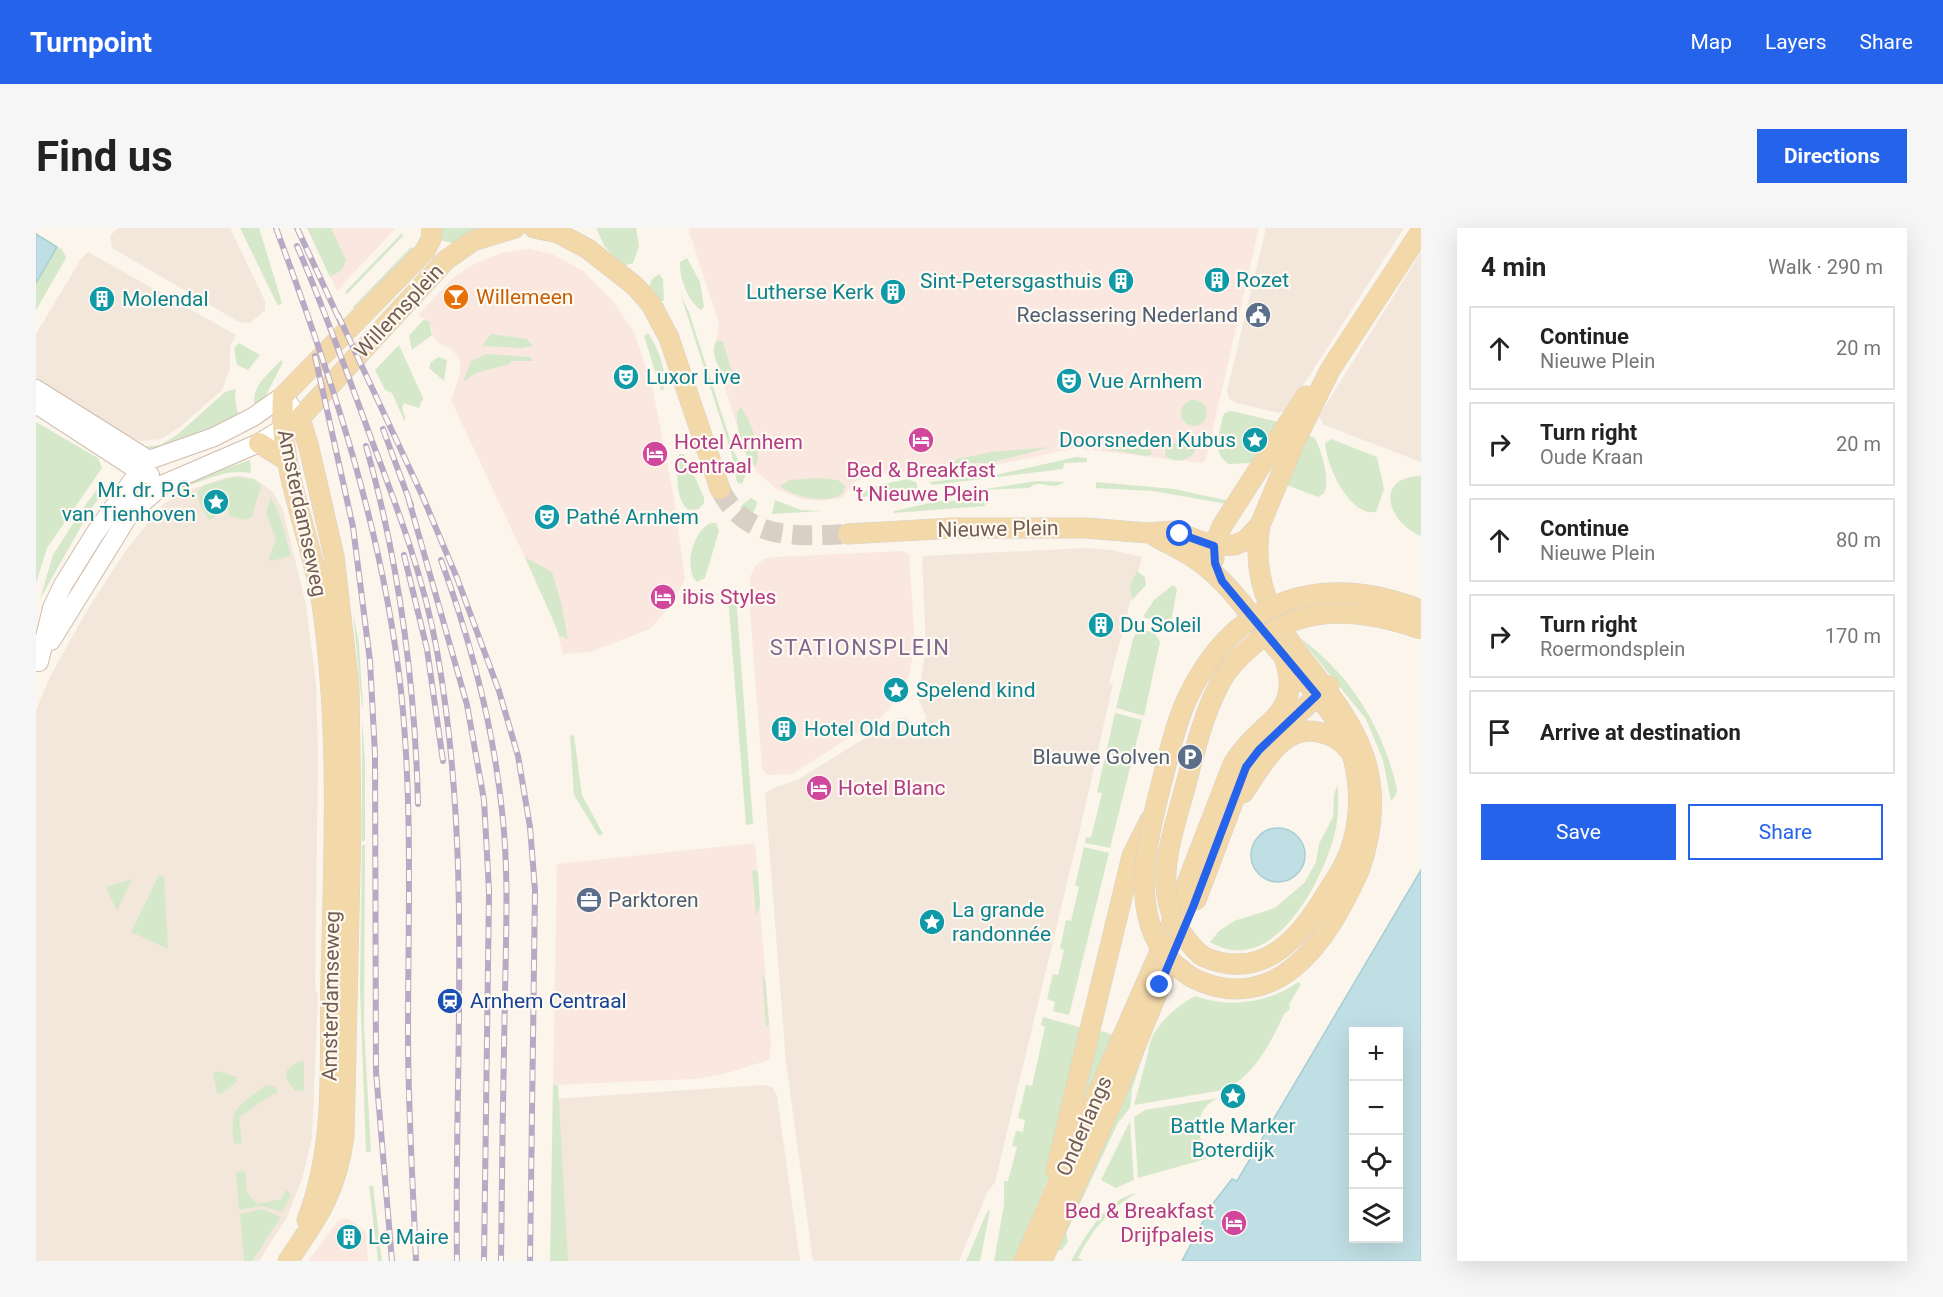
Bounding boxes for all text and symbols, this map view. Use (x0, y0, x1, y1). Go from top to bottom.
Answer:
text: Turnpoint (30, 26, 152, 59)
text: Map (1690, 30, 1732, 54)
text: Layers (1765, 30, 1826, 54)
text: Share (1859, 30, 1913, 54)
button: Directions (1757, 129, 1907, 183)
text: Find us (36, 132, 173, 181)
text: 4 min (1481, 252, 1546, 282)
text: Walk · 290 m (1768, 255, 1883, 279)
street label: Willemsplein (350, 259, 448, 363)
building icon: Rozet (1202, 265, 1232, 295)
building icon: Sint-Petersgasthuis (1106, 266, 1136, 296)
place label: Rozet (1236, 268, 1289, 292)
place label: Sint-Petersgasthuis (920, 269, 1102, 293)
building icon: Lutherse Kerk (878, 277, 908, 307)
place label: Lutherse Kerk (746, 280, 874, 304)
bar icon: Willemeen (441, 282, 471, 312)
building icon: Molendal (87, 284, 117, 314)
place label: Willemeen (476, 285, 573, 309)
place label: Molendal (122, 287, 209, 311)
public building icon: Reclassering Nederland (1243, 300, 1273, 330)
place label: Reclassering Nederland (1017, 303, 1238, 327)
text: Continue (1540, 324, 1629, 349)
icon: ahead (1483, 332, 1516, 365)
text: 20 m (1836, 336, 1881, 360)
text: Nieuwe Plein (1540, 349, 1655, 373)
theatre icon: Luxor Live (611, 362, 641, 392)
place label: Luxor Live (646, 365, 741, 389)
theatre icon: Vue Arnhem (1054, 366, 1084, 396)
place label: Vue Arnhem (1088, 369, 1203, 393)
text: Turn right (1540, 420, 1637, 445)
hotel icon: Bed & Breakfast 't Nieuwe Plein (906, 425, 936, 455)
place icon: Doorsneden Kubus (1240, 425, 1270, 455)
street label: Amsterdamseweg (273, 427, 331, 599)
place label: Doorsneden Kubus (1059, 428, 1236, 452)
icon: right (1483, 428, 1516, 461)
place label: Hotel Arnhem Centraal (674, 430, 803, 478)
text: 20 m (1836, 432, 1881, 456)
hotel icon: Hotel Arnhem Centraal (640, 439, 670, 469)
text: Oude Kraan (1540, 445, 1643, 469)
place label: Bed & Breakfast 't Nieuwe Plein (846, 458, 996, 506)
place label: Mr. dr. P.G. van Tienhoven (62, 478, 196, 526)
place icon: Mr. dr. P.G. van Tienhoven (201, 487, 231, 517)
theatre icon: Pathé Arnhem (532, 502, 562, 532)
place label: Pathé Arnhem (566, 505, 699, 529)
street label: Nieuwe Plein (937, 516, 1059, 542)
text: Continue (1540, 516, 1629, 541)
route start (1166, 520, 1192, 546)
icon: ahead (1483, 524, 1516, 557)
text: 80 m (1836, 528, 1881, 552)
text: Nieuwe Plein (1540, 541, 1655, 565)
hotel icon: ibis Styles (648, 582, 678, 612)
place label: ibis Styles (682, 585, 776, 609)
building icon: Du Soleil (1086, 610, 1116, 640)
text: Turn right (1540, 612, 1637, 637)
place label: Du Soleil (1120, 613, 1201, 637)
icon: right (1483, 620, 1516, 653)
text: 170 m (1825, 624, 1881, 648)
district label: STATIONSPLEIN (770, 635, 950, 660)
text: Roermondsplein (1540, 637, 1685, 661)
place icon: Spelend kind (881, 675, 911, 705)
place label: Spelend kind (916, 678, 1035, 702)
building icon: Hotel Old Dutch (769, 714, 799, 744)
icon: arrive (1483, 716, 1516, 749)
place label: Hotel Old Dutch (804, 717, 951, 741)
text: Arrive at destination (1540, 720, 1741, 745)
parking icon: Blauwe Golven (1175, 742, 1205, 772)
place label: Blauwe Golven (1033, 745, 1170, 769)
hotel icon: Hotel Blanc (804, 773, 834, 803)
place label: Hotel Blanc (838, 776, 945, 800)
button: Save (1481, 804, 1676, 860)
button: Share (1688, 804, 1883, 860)
office icon: Parktoren (574, 885, 604, 915)
place label: Parktoren (608, 888, 699, 912)
place label: La grande randonnée (952, 898, 1051, 946)
place icon: La grande randonnée (917, 907, 947, 937)
street label: Amsterdamseweg (318, 911, 344, 1081)
route end (1146, 971, 1172, 997)
station icon: Arnhem Centraal (435, 986, 465, 1016)
place label: Arnhem Centraal (470, 989, 627, 1013)
map controls (1349, 1027, 1403, 1243)
button: + (1349, 1027, 1403, 1081)
street label: Onderlangs (1051, 1072, 1117, 1180)
place icon: Battle Marker Boterdijk (1218, 1081, 1248, 1111)
button: − (1349, 1081, 1403, 1135)
place label: Battle Marker Boterdijk (1170, 1114, 1296, 1162)
button: locate (1349, 1135, 1403, 1189)
button: layers (1349, 1189, 1403, 1243)
place label: Bed & Breakfast Drijfpaleis (1065, 1199, 1214, 1247)
hotel icon: Bed & Breakfast Drijfpaleis (1219, 1208, 1249, 1238)
building icon: Le Maire (334, 1222, 364, 1252)
place label: Le Maire (368, 1225, 449, 1249)

